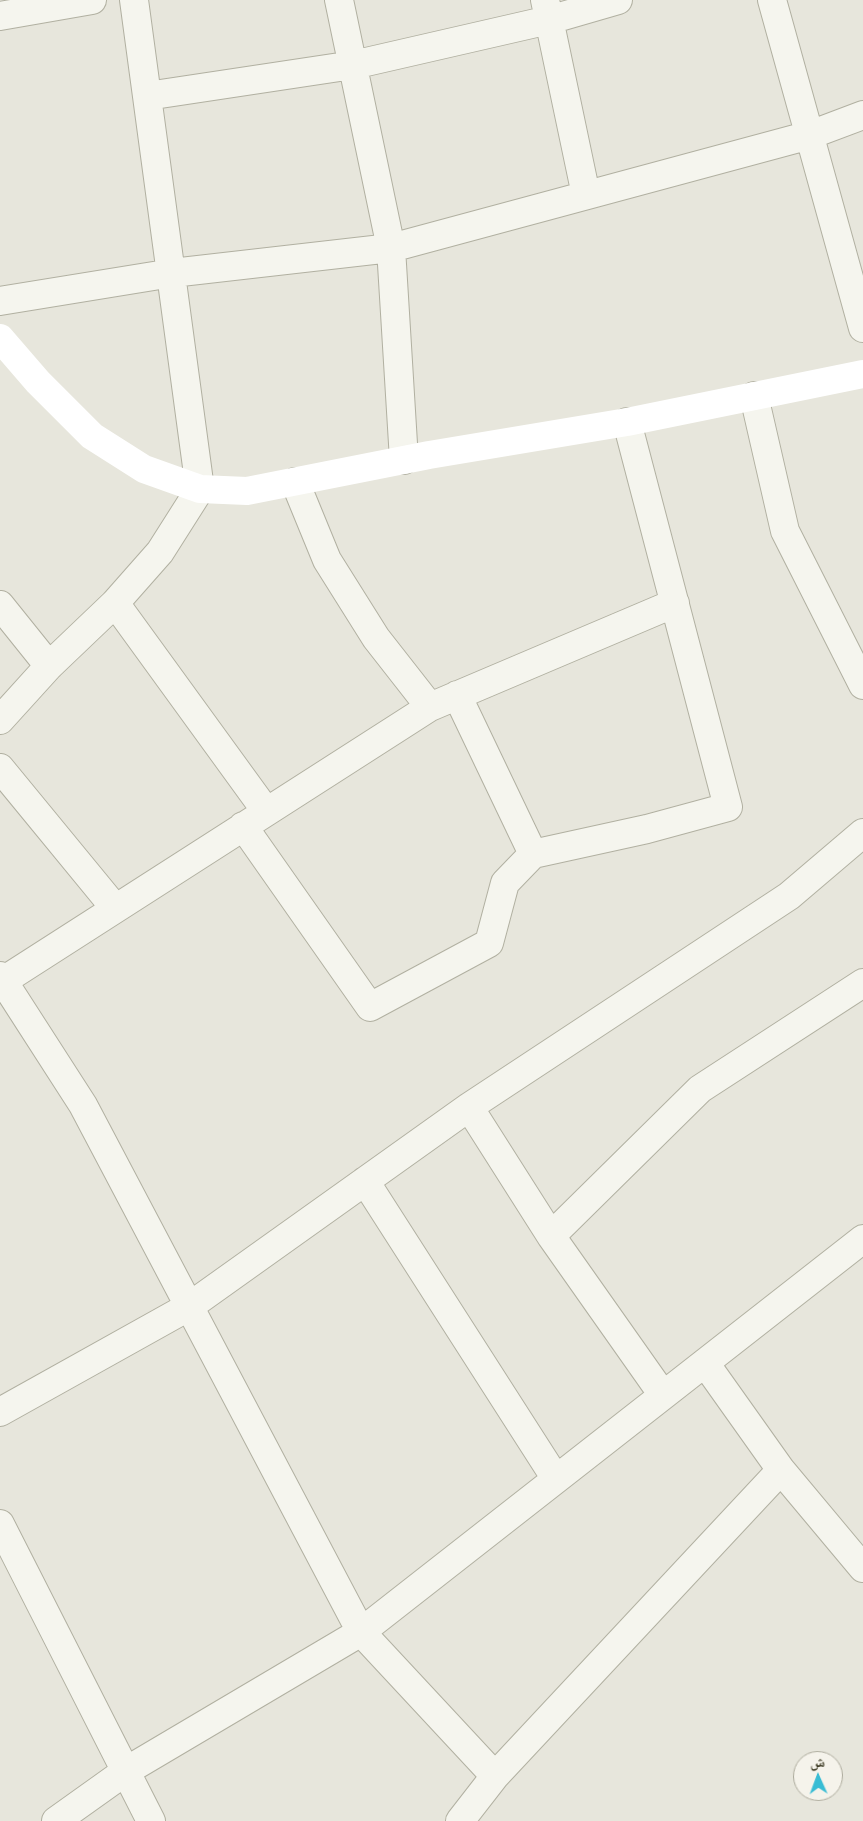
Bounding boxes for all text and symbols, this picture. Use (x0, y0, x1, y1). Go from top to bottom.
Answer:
north arrow (793, 1751, 843, 1801)
text: ش (810, 1753, 825, 1771)

